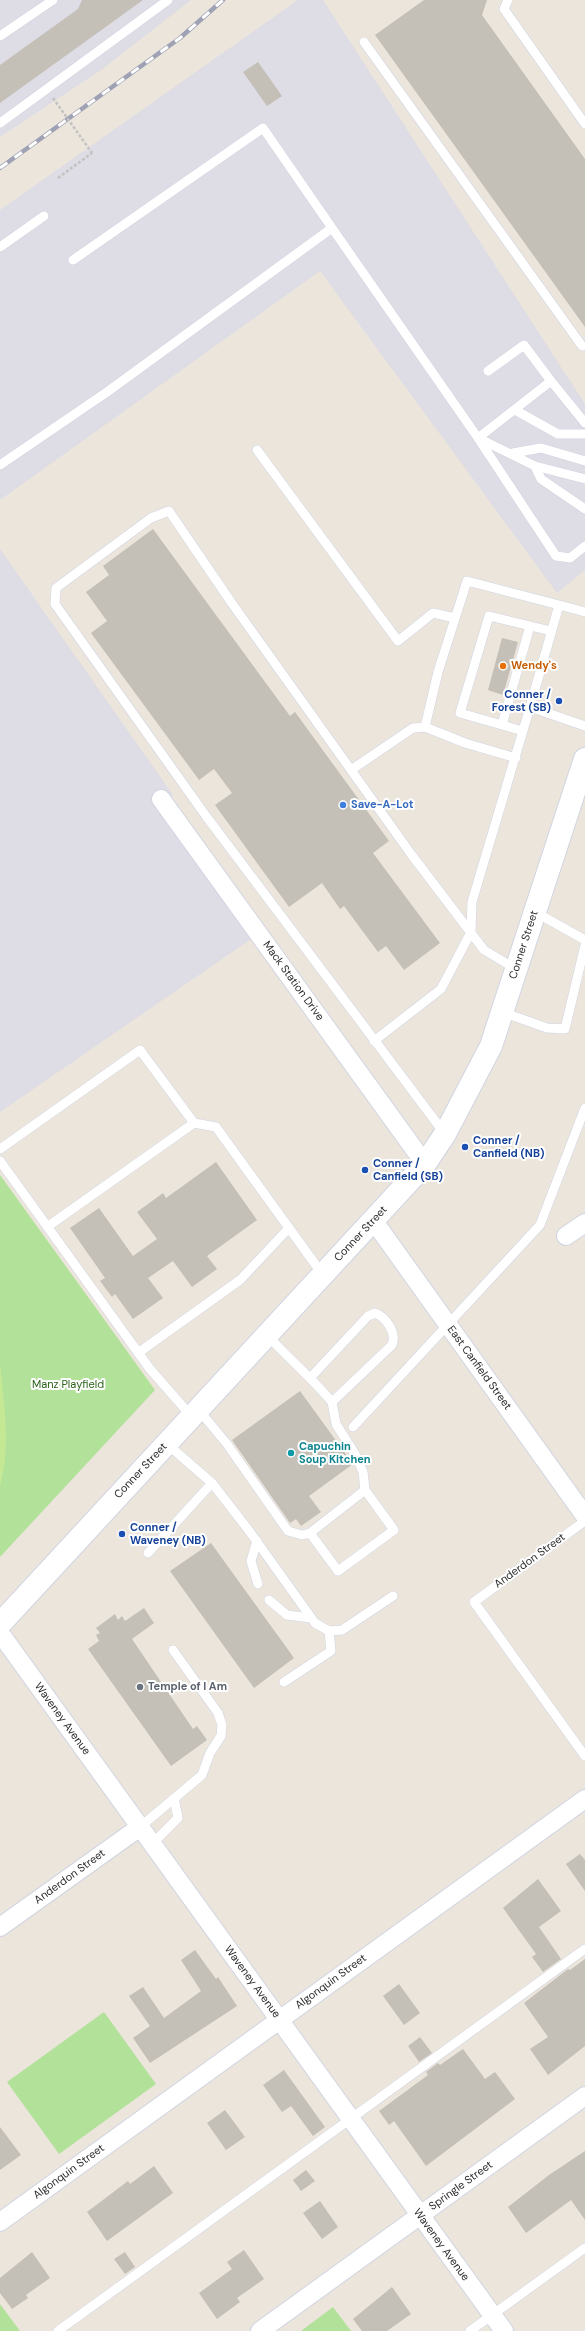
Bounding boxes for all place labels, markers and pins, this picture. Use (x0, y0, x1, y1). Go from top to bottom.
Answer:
place label: Wendy's (511, 659, 557, 673)
marker: Wendy's (498, 661, 508, 671)
place label: Conner / Forest (SB) (492, 688, 551, 714)
marker: Conner / Forest (SB) (554, 696, 564, 706)
place label: Save-A-Lot (351, 798, 413, 812)
marker: Save-A-Lot (338, 800, 348, 810)
place label: Conner / Canfield (NB) (473, 1134, 544, 1160)
marker: Conner / Canfield (NB) (460, 1142, 470, 1152)
place label: Conner / Canfield (SB) (373, 1157, 443, 1183)
marker: Conner / Canfield (SB) (360, 1165, 370, 1175)
place label: Capuchin Soup Kitchen (299, 1440, 371, 1466)
marker: Capuchin Soup Kitchen (286, 1448, 296, 1458)
place label: Conner / Waveney (NB) (130, 1521, 206, 1547)
marker: Conner / Waveney (NB) (117, 1529, 127, 1539)
place label: Temple of I Am (148, 1680, 227, 1694)
marker: Temple of I Am (135, 1682, 145, 1692)

